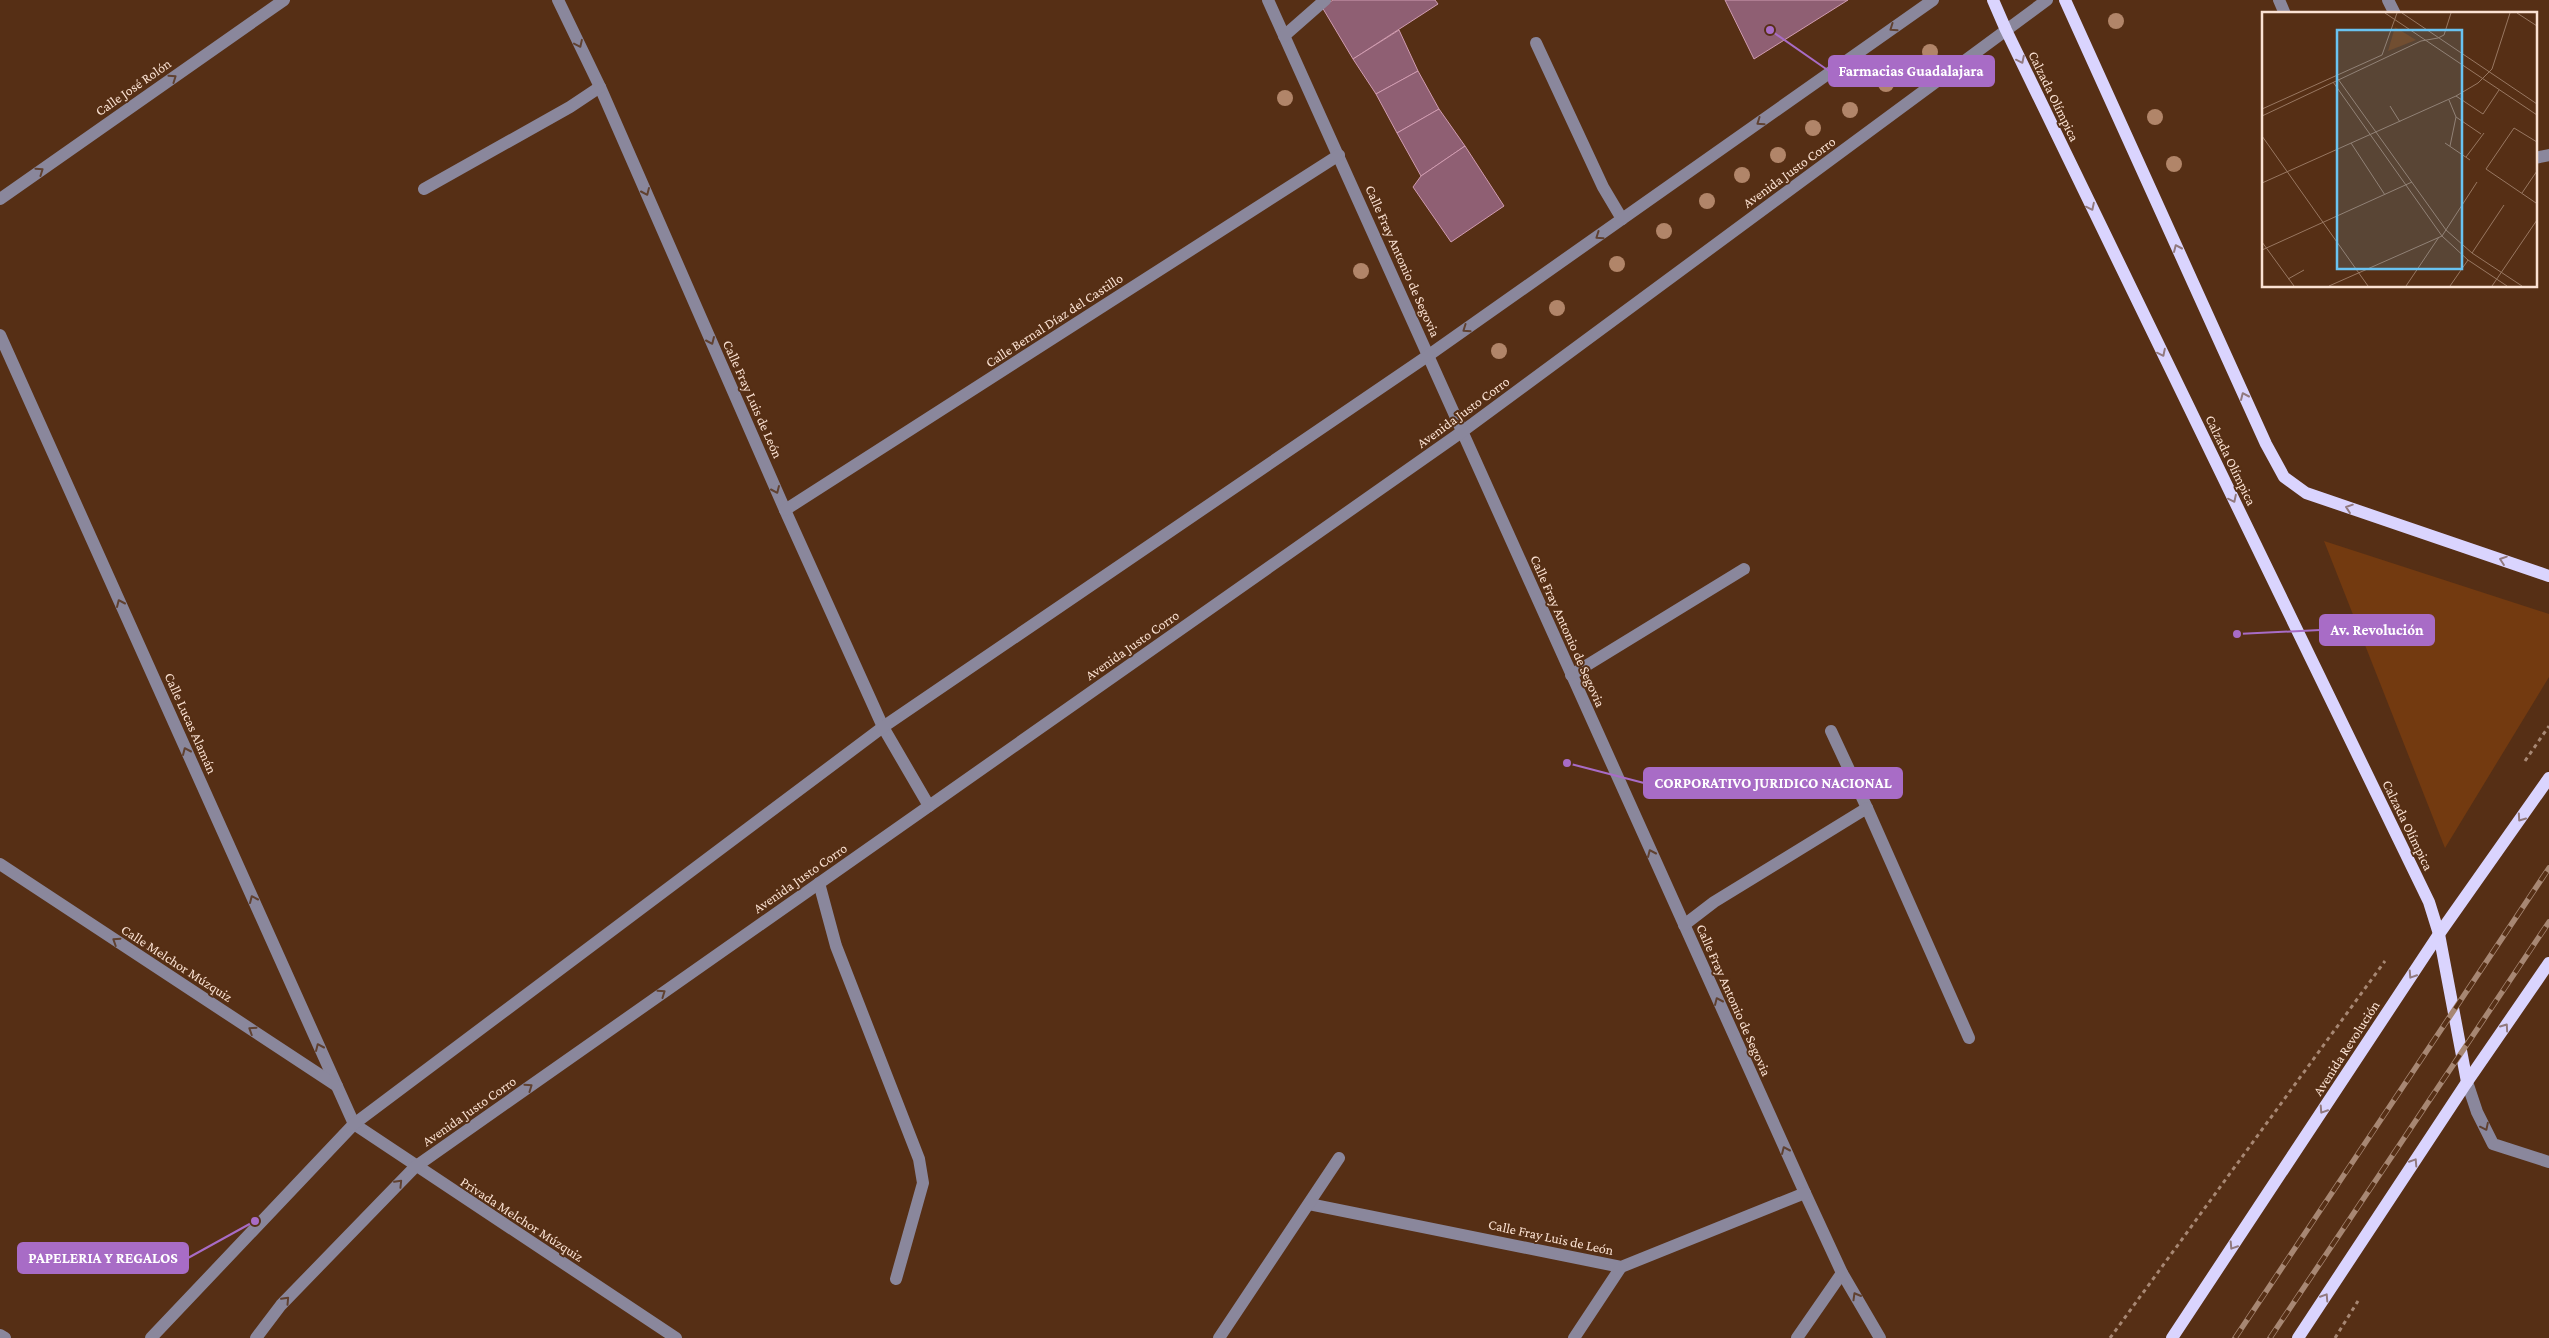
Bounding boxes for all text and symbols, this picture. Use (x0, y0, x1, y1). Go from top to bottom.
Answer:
inset map (2262, 12, 2536, 288)
one-way arrow (1889, 22, 1899, 31)
one-way arrow (573, 39, 583, 48)
street label: Calzada Olímpica (2025, 48, 2083, 144)
street label: Calle José Rolón (92, 55, 174, 119)
one-way arrow (2014, 55, 2024, 64)
callout: Farmacias Guadalajara (1829, 56, 1994, 86)
text: Farmacias Guadalajara (1838, 63, 1984, 80)
one-way arrow (167, 75, 177, 84)
one-way arrow (1756, 116, 1766, 125)
street label: Avenida Justo Corro (1739, 133, 1839, 211)
one-way arrow (34, 168, 44, 177)
street label: Calle Fray Antonio de Segovia (1362, 183, 1444, 340)
one-way arrow (639, 187, 650, 196)
one-way arrow (2085, 202, 2096, 211)
one-way arrow (1595, 229, 1604, 239)
one-way arrow (2173, 244, 2184, 253)
street label: Calle Bernal Díaz del Castillo (982, 270, 1126, 370)
one-way arrow (1462, 323, 1472, 332)
one-way arrow (704, 336, 715, 345)
street label: Calle Fray Luis de León (720, 337, 786, 461)
one-way arrow (2156, 348, 2167, 357)
street label: Avenida Justo Corro (1413, 373, 1513, 451)
one-way arrow (2240, 392, 2251, 401)
street label: Calzada Olímpica (2202, 412, 2260, 508)
one-way arrow (769, 485, 780, 494)
one-way arrow (2227, 494, 2237, 503)
one-way arrow (2345, 504, 2354, 514)
street label: Calle Fray Antonio de Segovia (1527, 553, 1609, 710)
one-way arrow (2499, 556, 2508, 566)
one-way arrow (116, 599, 126, 608)
street label: Avenida Justo Corro (1082, 607, 1182, 683)
callout: Av. Revolución (2320, 615, 2434, 645)
text: Av. Revolución (2329, 622, 2424, 638)
street label: Calle Lucas Alamán (162, 670, 221, 776)
one-way arrow (182, 747, 193, 756)
callout: CORPORATIVO JURIDICO NACIONAL (1644, 768, 1902, 798)
text: CORPORATIVO JURIDICO NACIONAL (1654, 775, 1893, 791)
street label: Calzada Olímpica (2379, 777, 2437, 873)
one-way arrow (2518, 812, 2527, 821)
street label: Avenida Justo Corro (750, 840, 850, 916)
one-way arrow (1647, 849, 1658, 858)
one-way arrow (249, 895, 259, 904)
street label: Calle Melchor Múzquiz (118, 921, 236, 1005)
street label: Calle Fray Antonio de Segovia (1693, 922, 1775, 1079)
one-way arrow (113, 938, 122, 947)
one-way arrow (2409, 969, 2418, 979)
one-way arrow (657, 990, 666, 999)
one-way arrow (1714, 997, 1725, 1006)
street label: Avenida Revolución (2309, 997, 2383, 1098)
one-way arrow (2499, 1023, 2508, 1033)
one-way arrow (248, 1027, 257, 1037)
one-way arrow (316, 1044, 326, 1053)
street label: Avenida Justo Corro (419, 1073, 519, 1149)
one-way arrow (524, 1084, 533, 1093)
one-way arrow (2319, 1105, 2329, 1114)
one-way arrow (2478, 1122, 2489, 1131)
one-way arrow (1782, 1146, 1792, 1155)
one-way arrow (2408, 1158, 2417, 1167)
street label: Privada Melchor Múzquiz (458, 1173, 587, 1265)
one-way arrow (393, 1180, 402, 1189)
street label: Calle Fray Luis de León (1487, 1216, 1616, 1258)
one-way arrow (2230, 1240, 2239, 1250)
callout: PAPELERIA Y REGALOS (18, 1243, 188, 1273)
text: PAPELERIA Y REGALOS (28, 1250, 178, 1266)
one-way arrow (1852, 1292, 1862, 1301)
one-way arrow (2319, 1294, 2328, 1303)
one-way arrow (280, 1297, 289, 1306)

